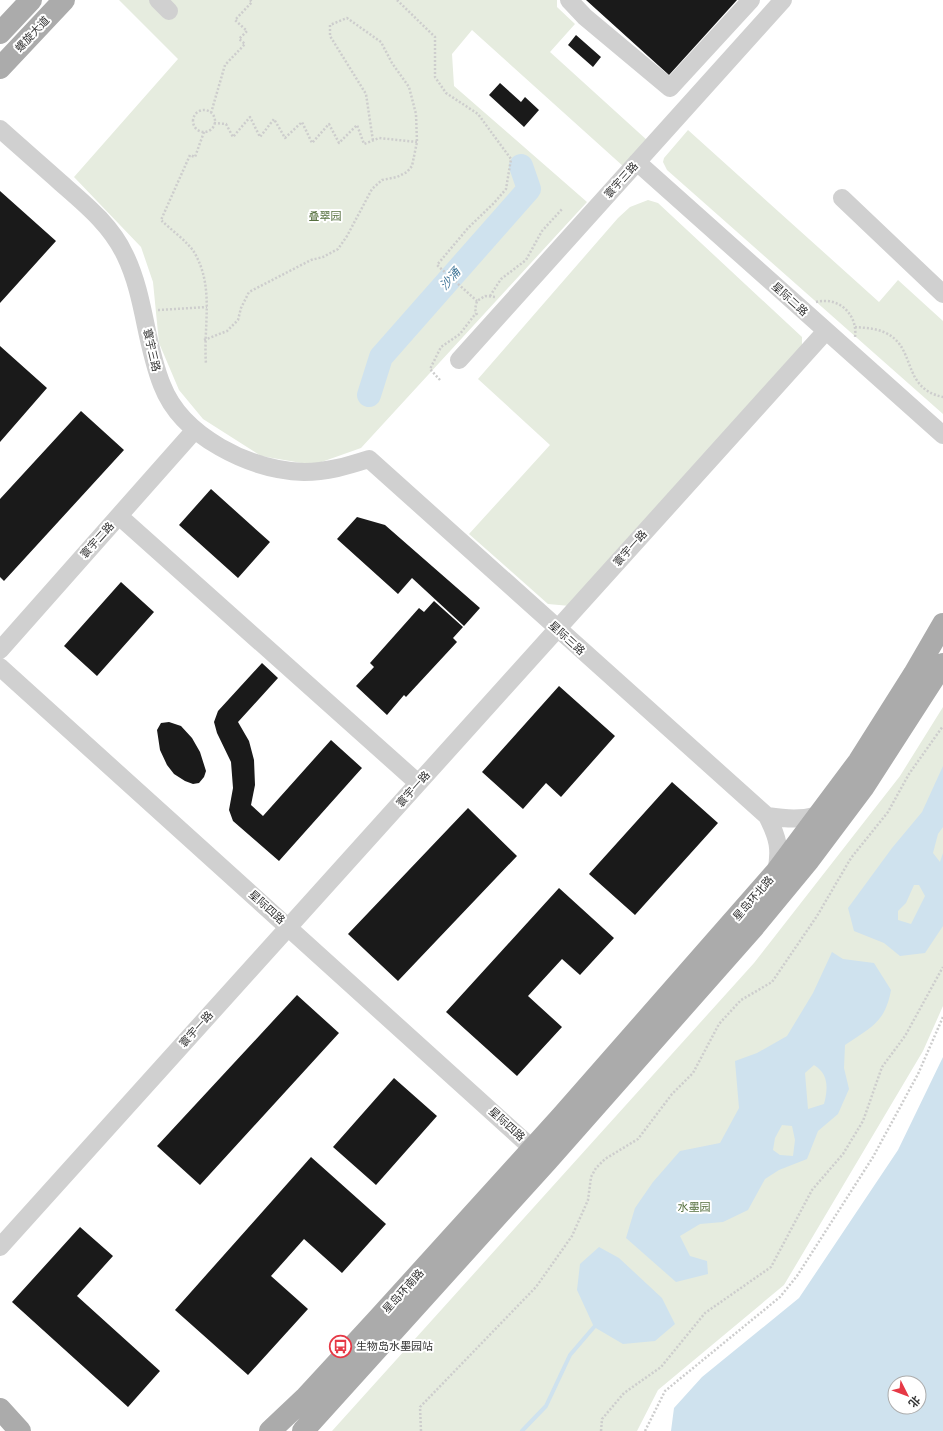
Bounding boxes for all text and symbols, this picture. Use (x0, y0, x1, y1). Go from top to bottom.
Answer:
street label: 螺旋大道 (12, 13, 52, 55)
street label: 寰宇三路 (601, 159, 641, 201)
park label: 叠翠园 (309, 209, 342, 223)
water label: 沙涌 (436, 263, 465, 293)
street label: 星际二路 (769, 279, 811, 319)
street label: 寰宇三路 (140, 327, 164, 373)
street label: 寰宇二路 (77, 519, 117, 561)
street label: 寰宇一路 (610, 527, 650, 569)
street label: 星际三路 (546, 618, 588, 658)
street label: 寰宇一路 (393, 768, 433, 810)
street label: 星岛环北路 (730, 873, 776, 923)
street label: 星际四路 (246, 887, 288, 927)
street label: 寰宇一路 (176, 1008, 216, 1050)
street label: 星际四路 (486, 1104, 528, 1144)
park label: 水墨园 (678, 1200, 711, 1214)
street label: 星岛环南路 (379, 1266, 427, 1316)
bus stop icon: 生物岛水墨园站 (328, 1333, 354, 1359)
place label: 生物岛水墨园站 (356, 1339, 433, 1353)
north arrow (887, 1375, 927, 1415)
text: 北 (906, 1393, 923, 1410)

